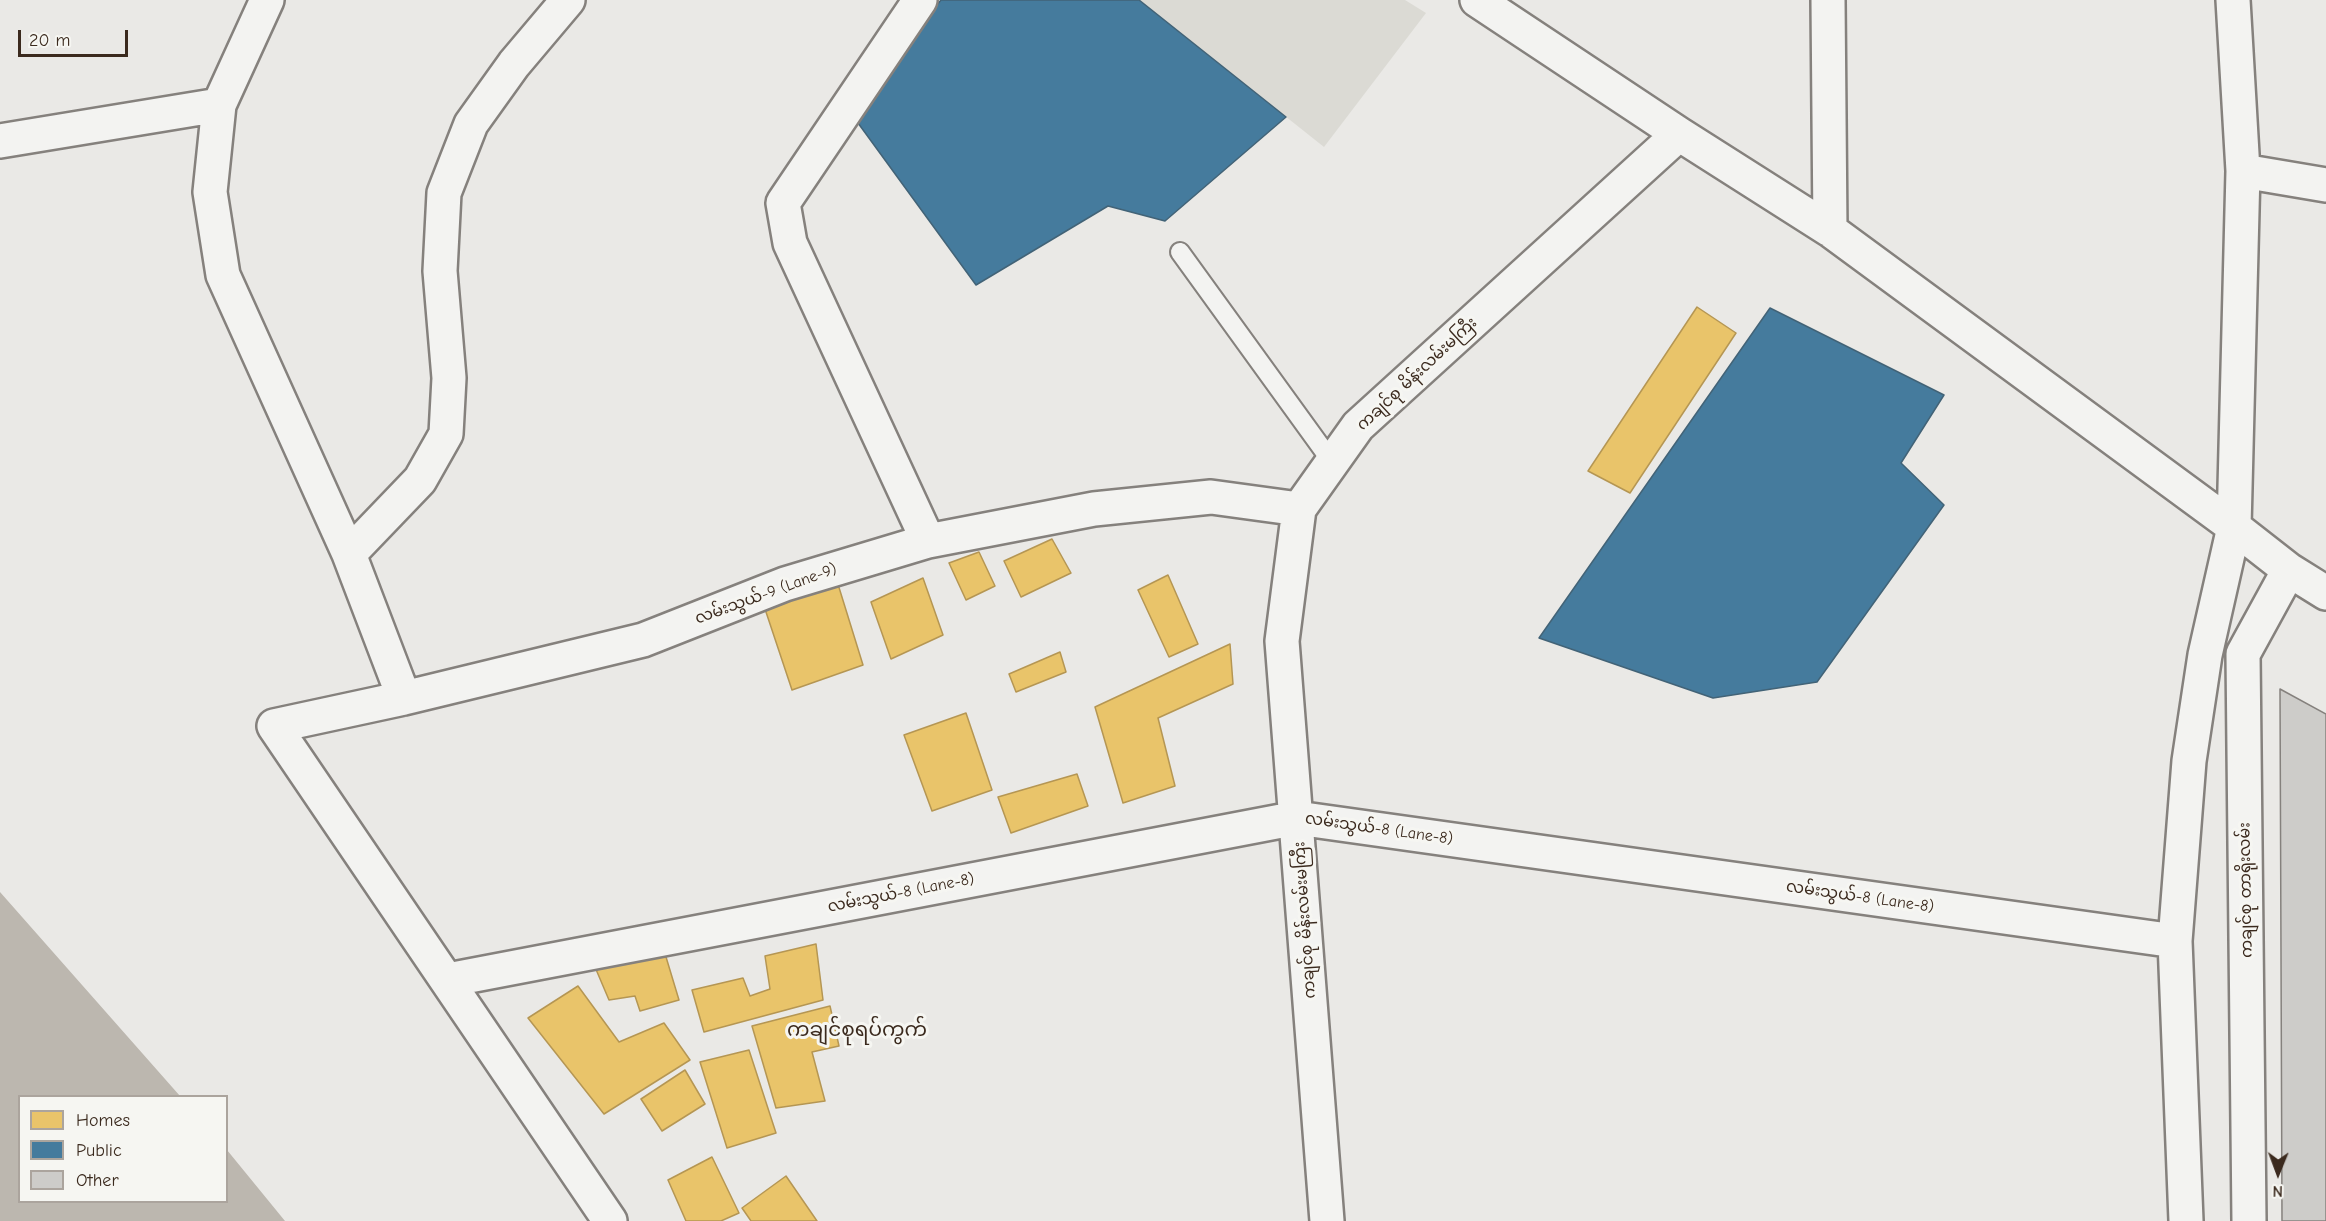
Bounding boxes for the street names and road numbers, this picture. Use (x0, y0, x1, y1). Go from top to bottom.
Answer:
street label: ကချင်စု မိန်းလမ်းမကြီး (1353, 313, 1481, 435)
street label: လမ်းသွယ်-9 (Lane-9) (692, 559, 840, 629)
street label: လမ်းသွယ်-8 (Lane-8) (1304, 809, 1454, 849)
street label: ကချင်စု တာရိုးလမ်း (2235, 822, 2257, 958)
street label: ကချင်စု မိန်းလမ်းမကြီး (1290, 841, 1320, 999)
street label: လမ်းသွယ်-8 (Lane-8) (826, 869, 976, 917)
street label: လမ်းသွယ်-8 (Lane-8) (1785, 877, 1935, 917)

